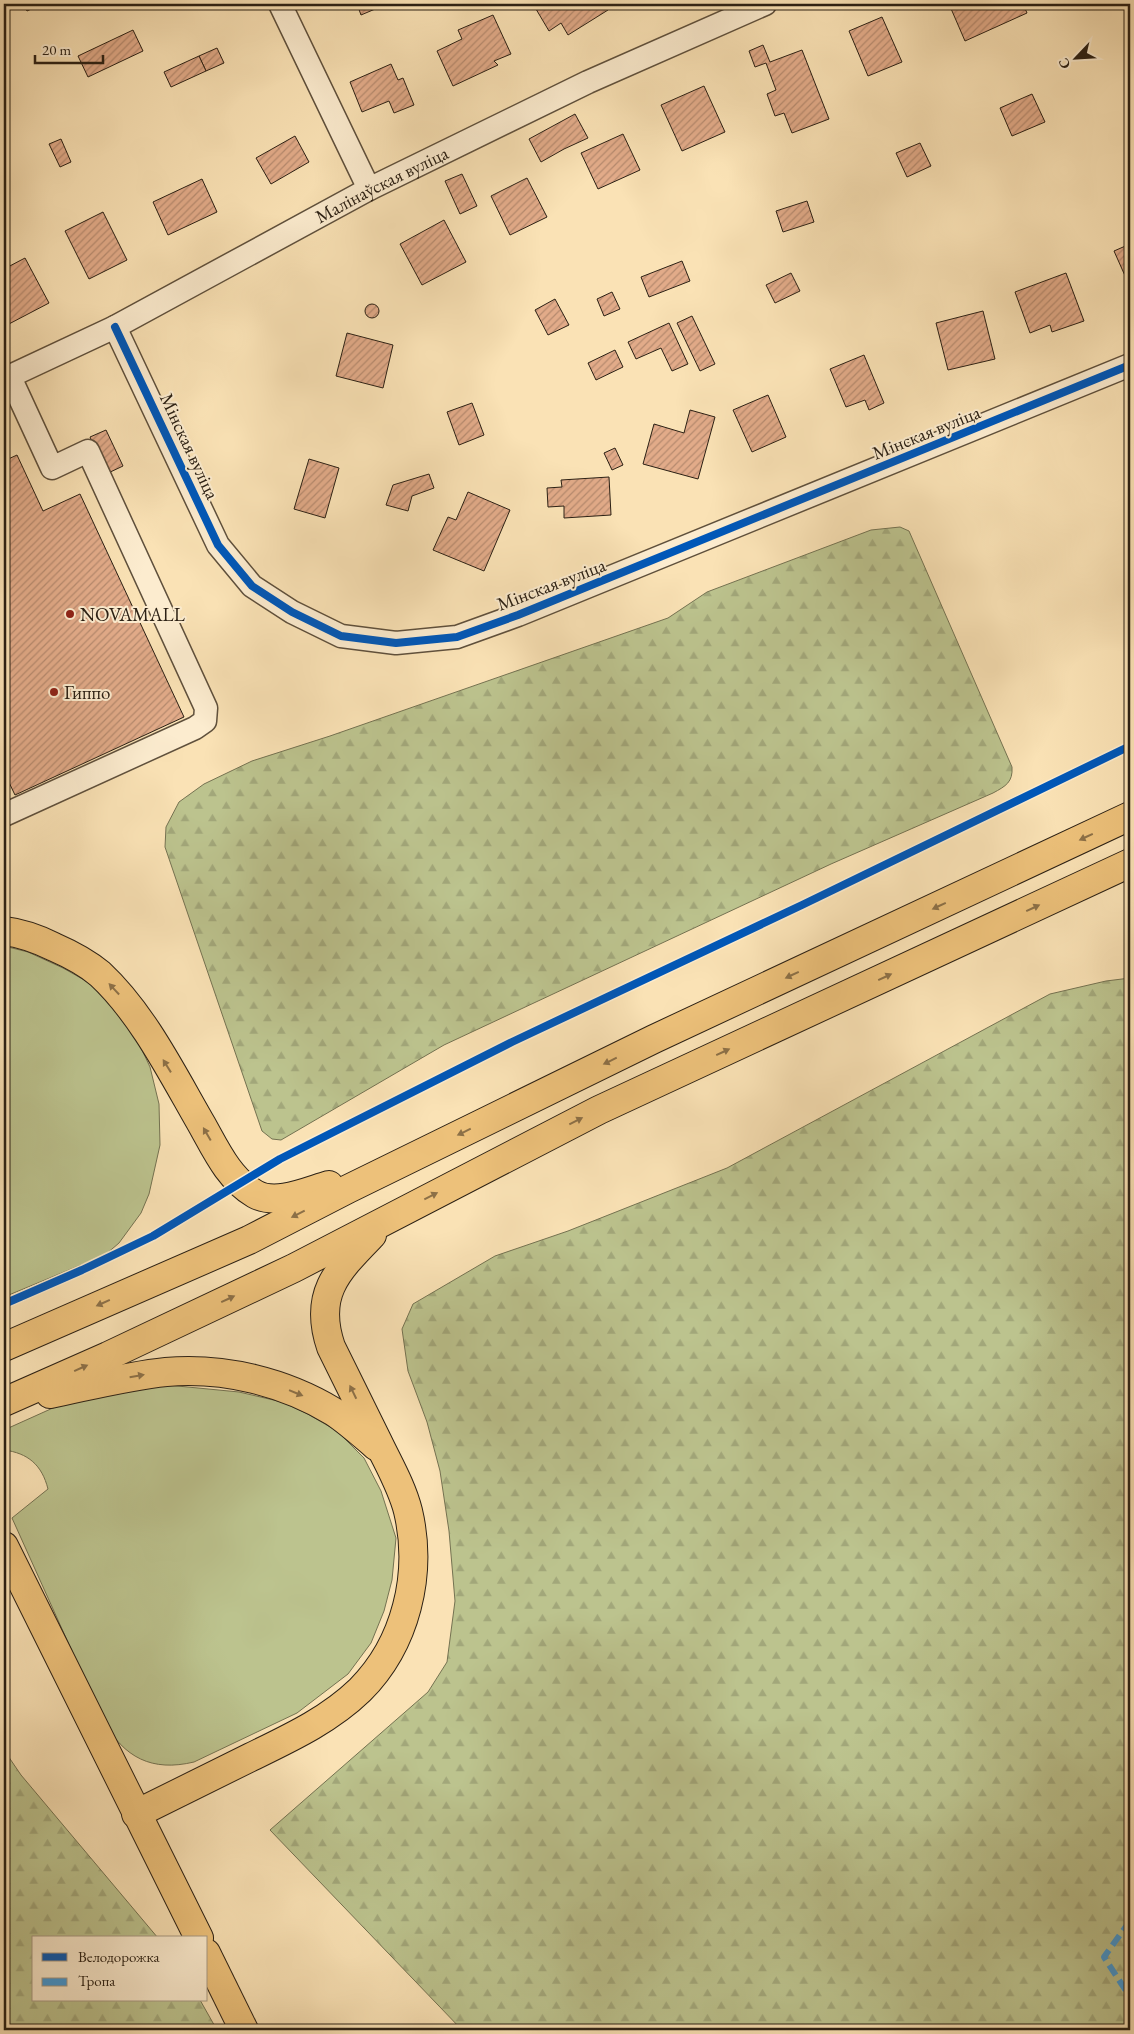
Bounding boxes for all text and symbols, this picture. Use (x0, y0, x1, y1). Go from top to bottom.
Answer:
scale bar (35, 32, 102, 64)
north arrow (1052, 32, 1102, 82)
text: 20 m (42, 40, 71, 59)
text: С (1054, 55, 1074, 72)
street label: Малінаўская вуліца (311, 140, 453, 229)
street label: Мінская вуліца (154, 389, 225, 504)
street label: Мінская вуліца (868, 399, 984, 466)
street label: Мінская вуліца (493, 552, 610, 617)
place label: NOVAMALL (80, 602, 185, 627)
marker: NOVAMALL (64, 608, 76, 620)
place label: Гиппо (64, 680, 110, 705)
marker: Гиппо (48, 686, 60, 698)
one-way arrow (1079, 833, 1093, 841)
one-way arrow (932, 902, 946, 910)
one-way arrow (1026, 904, 1040, 912)
one-way arrow (785, 971, 799, 979)
one-way arrow (878, 972, 892, 980)
one-way arrow (108, 983, 120, 995)
one-way arrow (716, 1048, 730, 1056)
one-way arrow (603, 1057, 618, 1065)
one-way arrow (162, 1059, 172, 1072)
one-way arrow (569, 1117, 583, 1125)
one-way arrow (203, 1127, 211, 1142)
one-way arrow (457, 1128, 471, 1136)
one-way arrow (424, 1192, 439, 1200)
one-way arrow (291, 1210, 305, 1218)
one-way arrow (220, 1295, 235, 1303)
one-way arrow (96, 1300, 110, 1308)
one-way arrow (73, 1364, 88, 1372)
one-way arrow (130, 1372, 146, 1380)
one-way arrow (349, 1385, 357, 1399)
one-way arrow (289, 1390, 303, 1398)
legend (32, 1936, 208, 2002)
text: Велодорожка (78, 1947, 159, 1966)
text: Тропа (78, 1971, 115, 1990)

